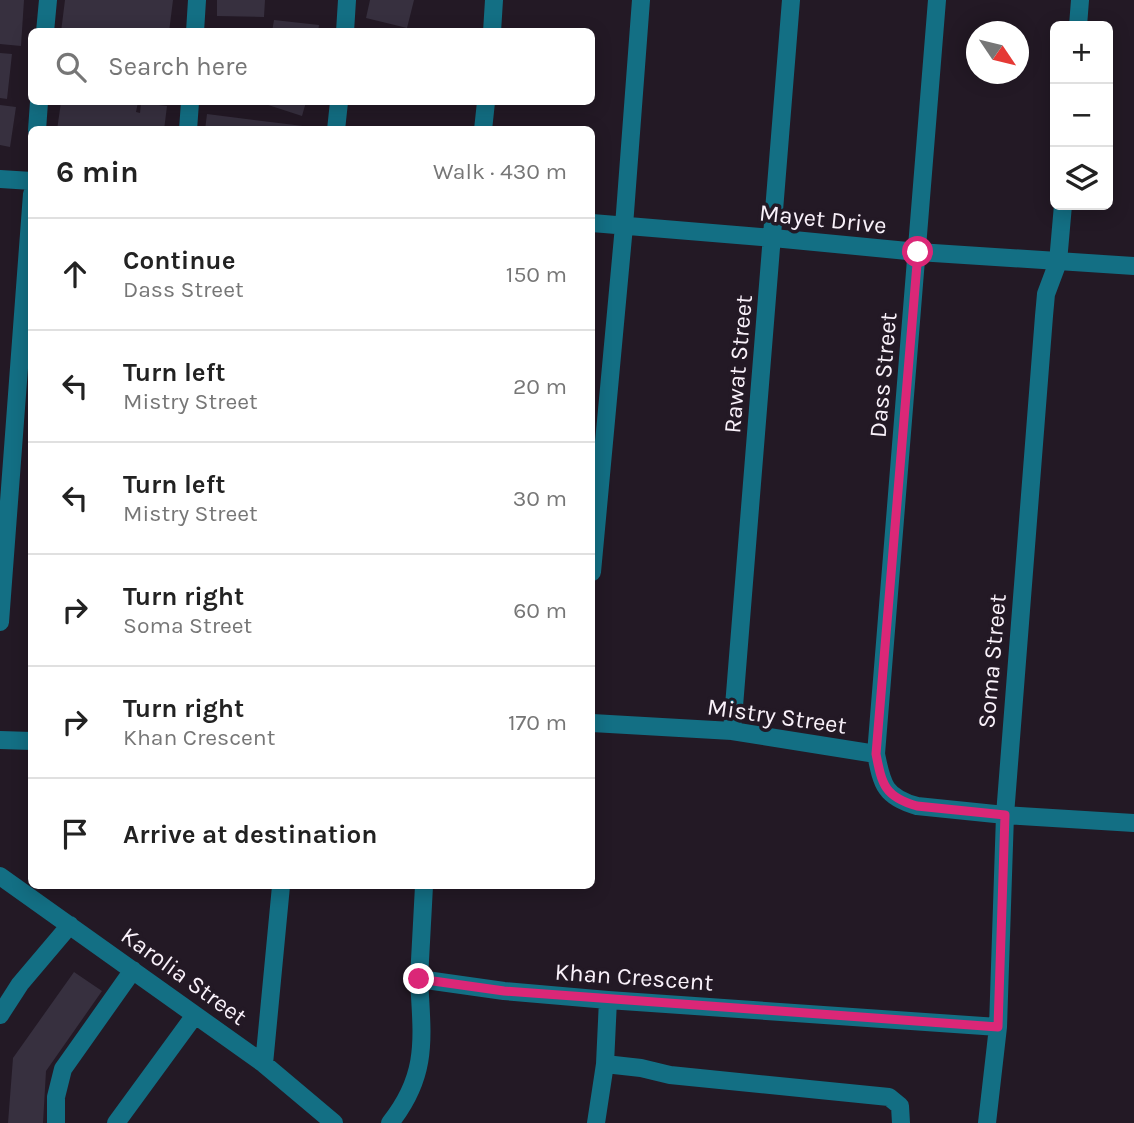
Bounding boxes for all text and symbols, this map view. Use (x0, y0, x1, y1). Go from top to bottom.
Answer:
north arrow (966, 21, 1029, 84)
map controls (1050, 21, 1113, 210)
button: + (1050, 21, 1113, 84)
search box (28, 28, 595, 105)
icon: search (52, 48, 90, 86)
text: Search here (108, 51, 248, 82)
button: − (1050, 84, 1113, 147)
button: layers (1050, 147, 1113, 210)
text: 6 min (56, 154, 139, 190)
text: Walk · 430 m (433, 158, 567, 185)
street label: Mayet Drive (758, 198, 888, 240)
route start (902, 236, 933, 267)
text: Continue (123, 245, 235, 276)
icon: ahead (56, 255, 94, 293)
text: 150 m (506, 261, 567, 288)
text: Dass Street (123, 276, 244, 303)
street label: Rawat Street (718, 293, 758, 435)
street label: Dass Street (864, 311, 902, 439)
text: Turn left (123, 357, 225, 388)
icon: left (56, 367, 94, 405)
text: 20 m (513, 373, 567, 400)
text: Mistry Street (123, 388, 258, 415)
text: Turn left (123, 469, 225, 500)
icon: left (56, 479, 94, 517)
text: 30 m (513, 485, 567, 512)
text: Mistry Street (123, 500, 258, 527)
text: Turn right (123, 581, 244, 612)
icon: right (56, 591, 94, 629)
street label: Soma Street (972, 593, 1012, 729)
text: 60 m (513, 597, 567, 624)
text: Soma Street (123, 612, 252, 639)
street label: Mistry Street (705, 692, 849, 740)
text: Turn right (123, 693, 244, 724)
icon: right (56, 703, 94, 741)
text: 170 m (508, 709, 567, 736)
text: Khan Crescent (123, 724, 275, 751)
icon: arrive (56, 815, 94, 853)
text: Arrive at destination (123, 819, 377, 850)
street label: Karolia Street (116, 921, 252, 1031)
street label: Khan Crescent (554, 957, 714, 997)
route end (403, 963, 434, 994)

